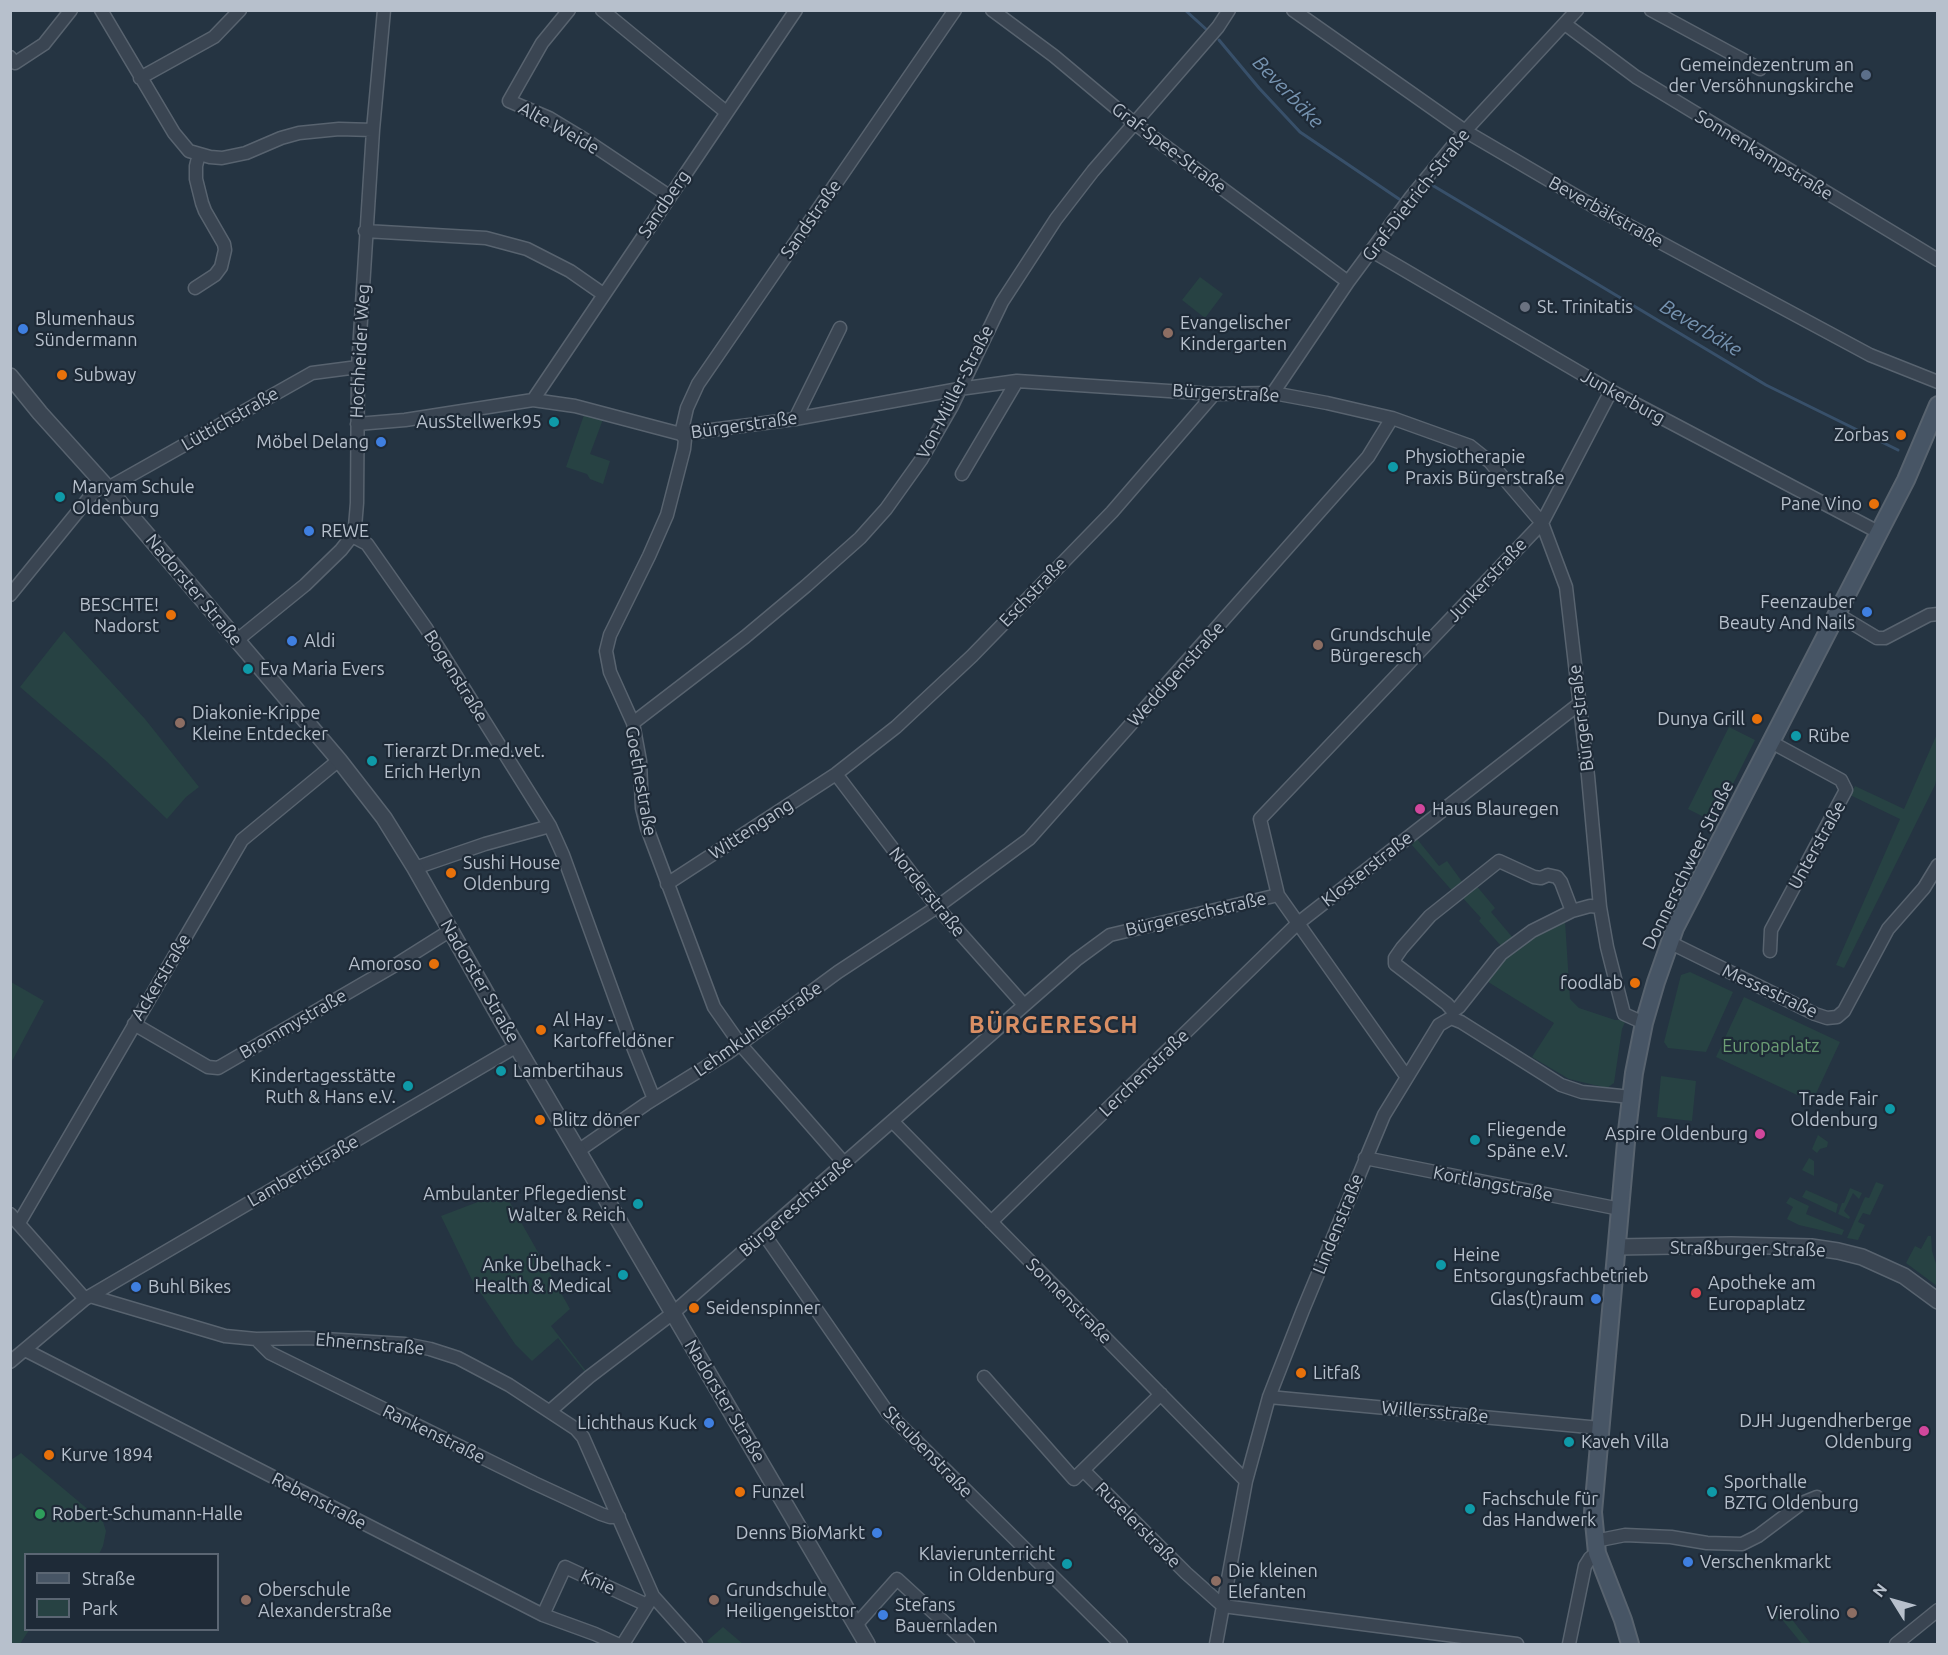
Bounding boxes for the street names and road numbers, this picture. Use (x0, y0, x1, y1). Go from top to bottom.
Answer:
street label: Alte Weide (515, 97, 603, 159)
street label: Graf-Spee-Straße (1107, 98, 1231, 198)
street label: Sonnenkampstraße (1691, 105, 1837, 205)
street label: Graf-Dietrich-Straße (1358, 124, 1474, 266)
street label: Sandberg (633, 166, 695, 242)
street label: Beverbäkstraße (1545, 172, 1667, 252)
street label: Sandstraße (776, 175, 846, 263)
street label: Hochheider Weg (346, 283, 374, 419)
street label: Von-Müller-Straße (912, 322, 998, 462)
street label: Junkerburg (1577, 365, 1669, 429)
street label: Bürgerstraße (1172, 379, 1280, 407)
street label: Lüttichstraße (178, 383, 282, 455)
street label: Bürgerstraße (689, 407, 799, 443)
street label: Nadorster Straße (141, 530, 247, 650)
street label: Junkerstraße (1443, 534, 1531, 626)
street label: Eschstraße (995, 553, 1071, 631)
street label: Weddigenstraße (1123, 617, 1229, 731)
street label: Bogenstraße (419, 626, 493, 726)
street label: Bürgerstraße (1564, 663, 1598, 773)
street label: Goethestraße (621, 724, 661, 838)
street label: Donnerschweer Straße (1638, 777, 1738, 953)
street label: Wittengang (705, 794, 797, 864)
street label: Unterstraße (1784, 797, 1850, 893)
street label: Klosterstraße (1317, 827, 1417, 911)
street label: Norderstraße (884, 843, 970, 941)
street label: Bürgereschstraße (1124, 887, 1268, 941)
street label: Nadorster Straße (436, 915, 524, 1047)
street label: Ackerstraße (127, 930, 195, 1024)
street label: Messestraße (1719, 959, 1821, 1023)
street label: Lehmkuhlenstraße (690, 977, 826, 1081)
street label: Brommystraße (236, 985, 350, 1063)
street label: Lerchenstraße (1095, 1025, 1193, 1121)
street label: Lambertistraße (244, 1131, 362, 1211)
street label: Bürgereschstraße (735, 1151, 857, 1261)
street label: Kortlangstraße (1431, 1162, 1555, 1206)
street label: Lindenstraße (1308, 1171, 1368, 1277)
street label: Straßburger Straße (1670, 1237, 1826, 1261)
street label: Sonnenstraße (1022, 1254, 1116, 1348)
street label: Ehnernstraße (315, 1328, 425, 1360)
street label: Nadorster Straße (680, 1336, 770, 1466)
street label: Willersstraße (1381, 1397, 1489, 1427)
street label: Rankenstraße (379, 1400, 489, 1468)
street label: Steubenstraße (879, 1402, 977, 1502)
street label: Rebenstraße (268, 1468, 370, 1534)
street label: Ruselerstraße (1091, 1478, 1185, 1572)
street label: Knie (577, 1565, 619, 1599)

